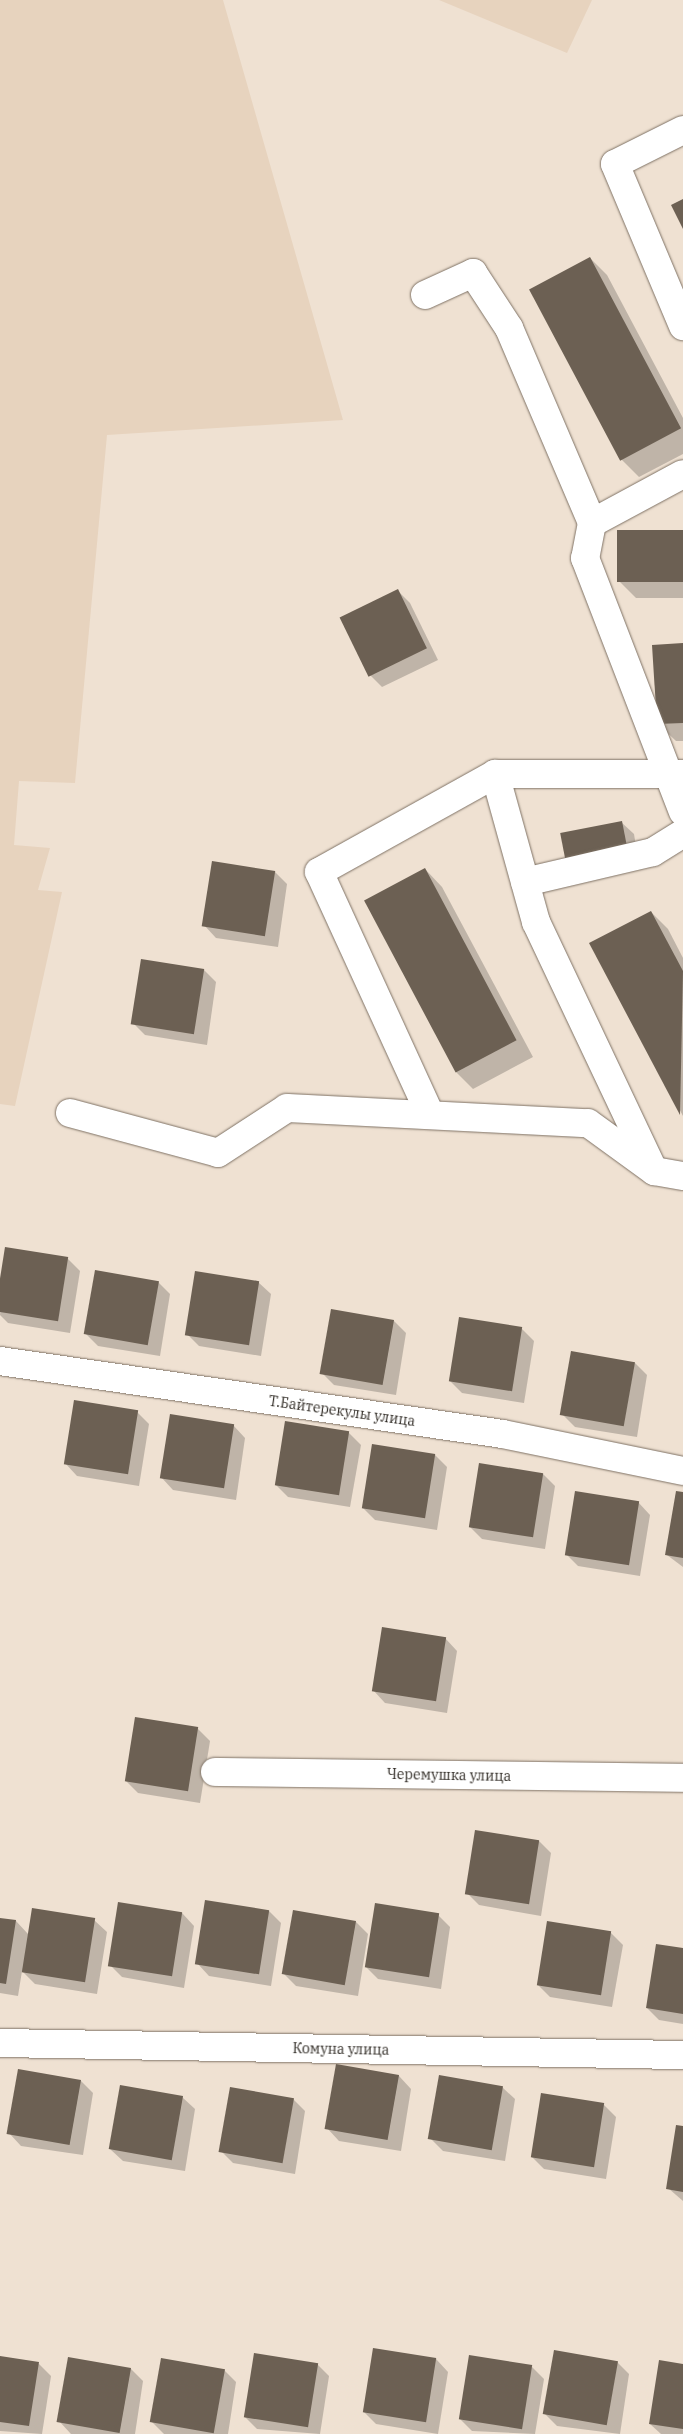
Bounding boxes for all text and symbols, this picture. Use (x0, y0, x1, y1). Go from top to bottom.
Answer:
street label: Т.Байтерекулы улица (268, 1392, 416, 1430)
street label: Черемушка улица (387, 1766, 511, 1784)
street label: Комуна улица (292, 2040, 390, 2058)

